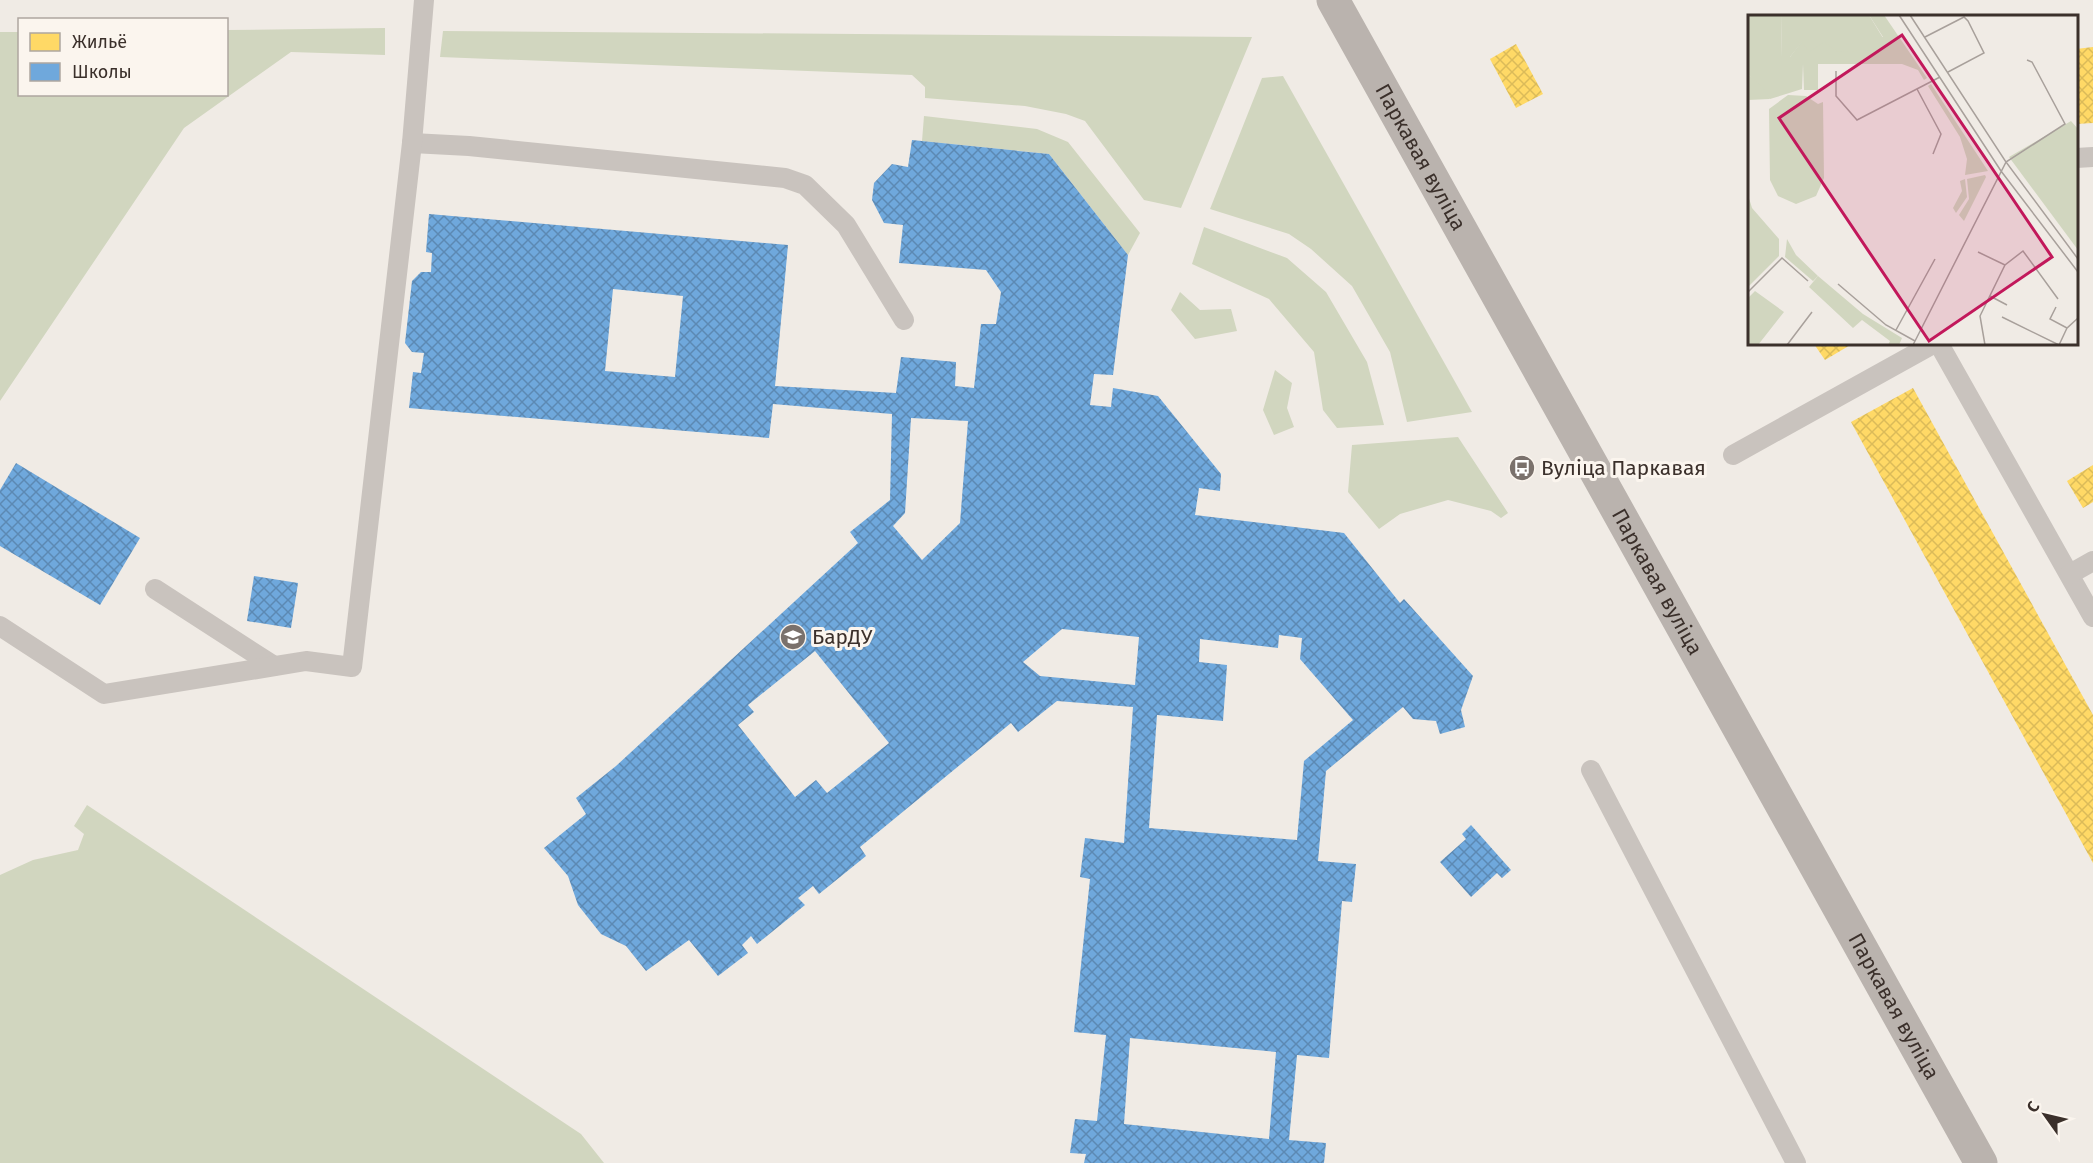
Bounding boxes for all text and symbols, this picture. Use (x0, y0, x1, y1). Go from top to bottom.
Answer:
inset map (1748, 15, 2078, 345)
legend (18, 18, 228, 96)
text: Жильё (72, 31, 127, 53)
text: Школы (72, 61, 132, 83)
street label: Паркавая вуліца (1369, 79, 1472, 235)
bus stop icon: Вуліца Паркавая (1507, 453, 1537, 483)
place label: Вуліца Паркавая (1541, 455, 1706, 481)
street label: Паркавая вуліца (1606, 504, 1708, 660)
school or university icon: БарДУ (778, 622, 808, 652)
place label: БарДУ (812, 624, 873, 650)
street label: Паркавая вуліца (1842, 928, 1945, 1084)
north arrow (2015, 1085, 2075, 1145)
text: С (2023, 1097, 2044, 1116)

